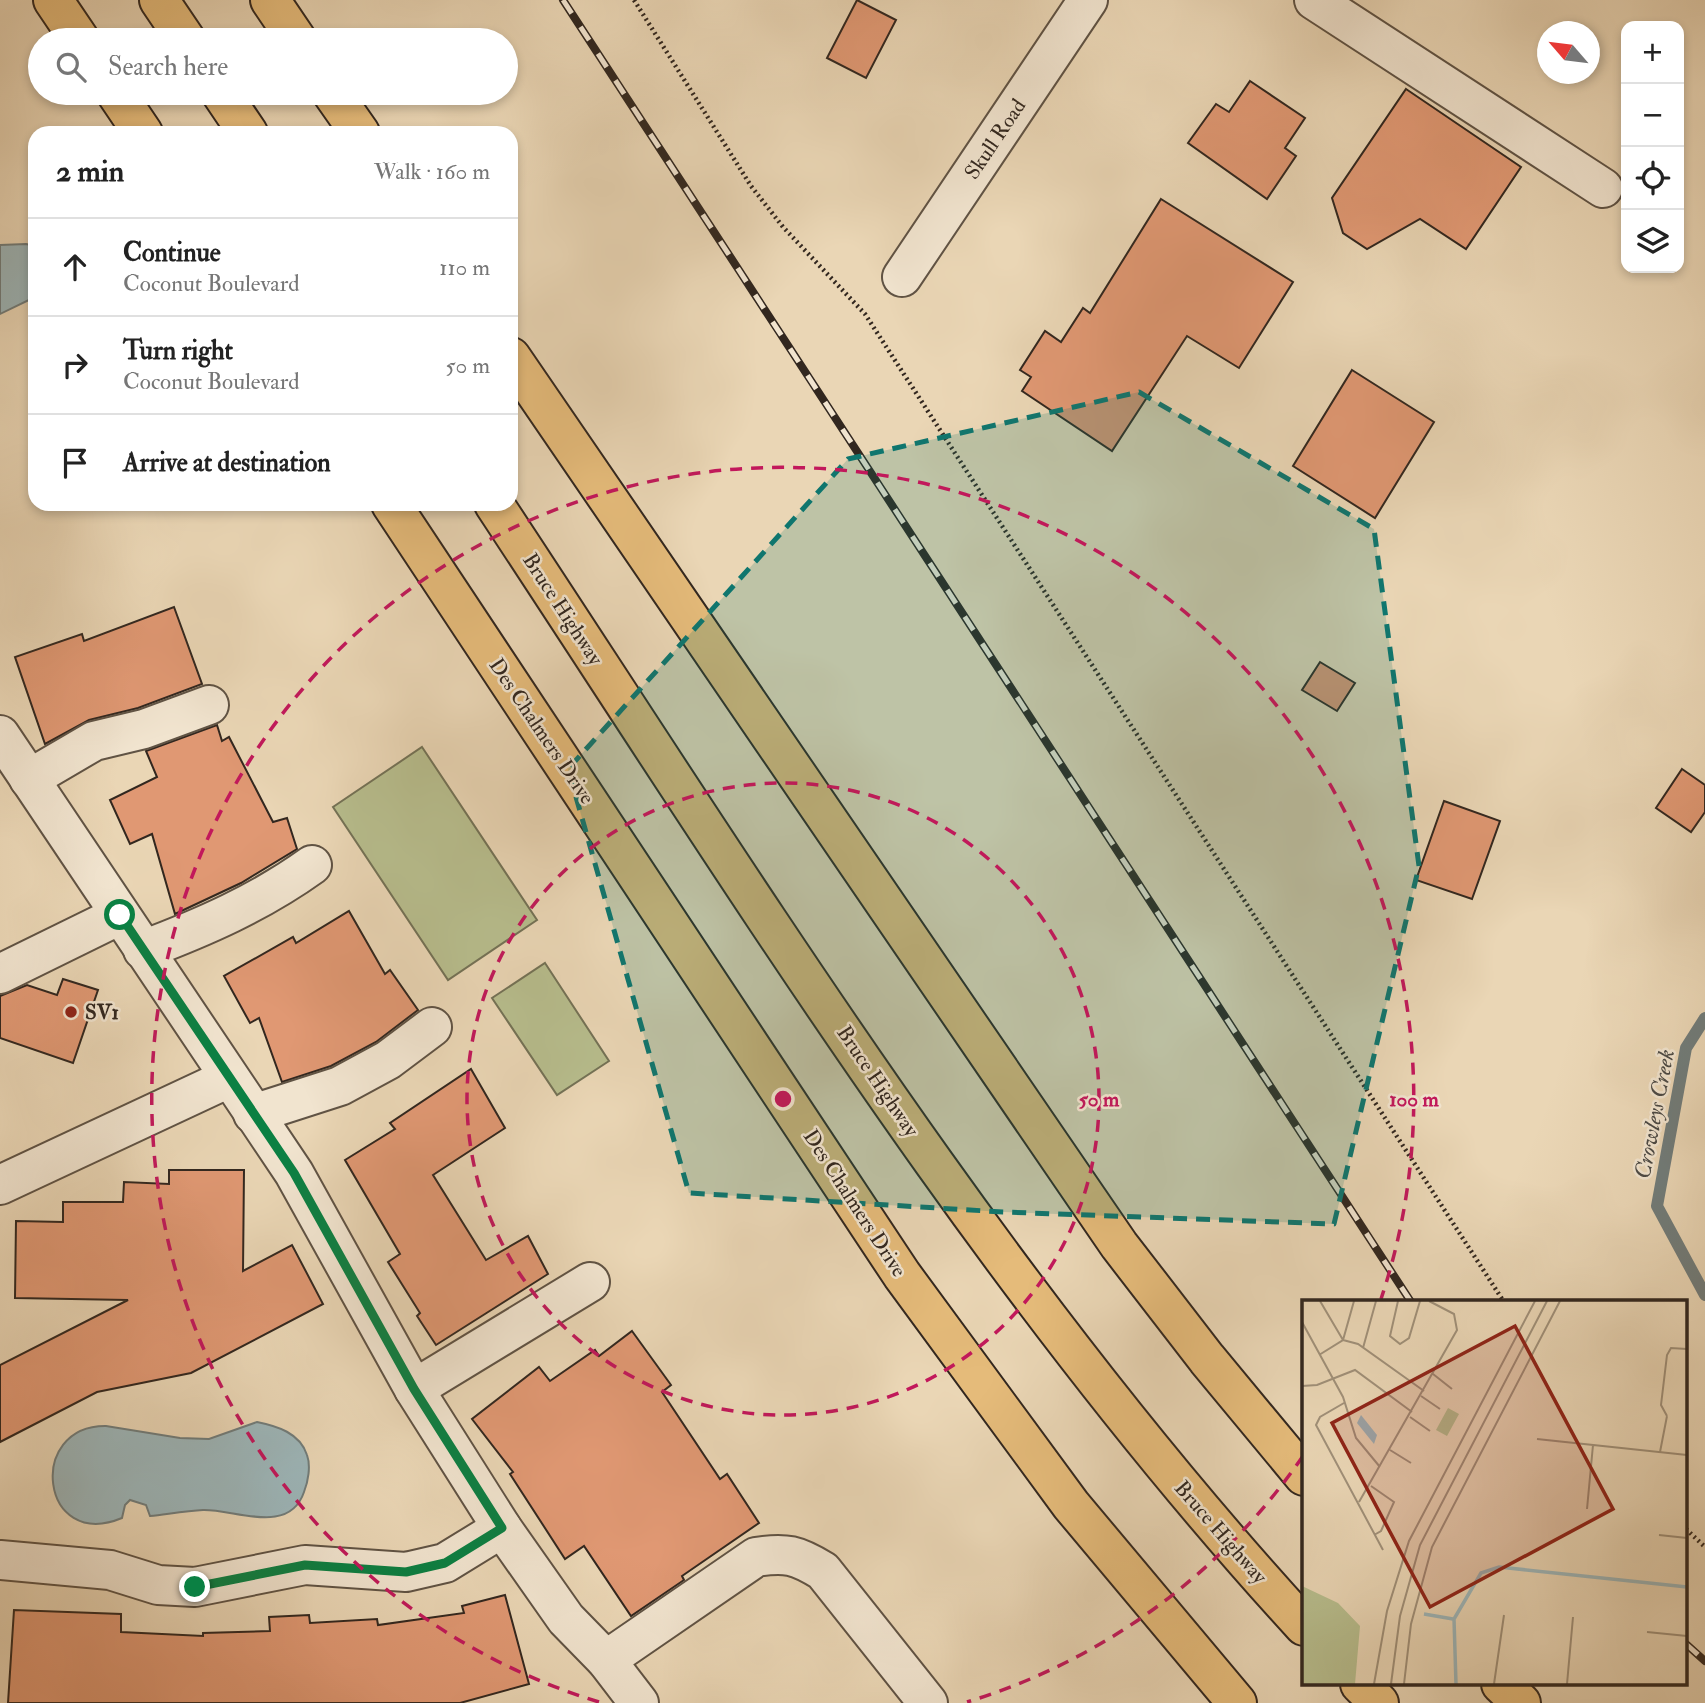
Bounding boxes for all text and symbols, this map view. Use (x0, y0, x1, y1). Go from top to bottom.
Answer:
north arrow (1537, 21, 1600, 84)
map controls (1621, 21, 1684, 273)
button: + (1621, 21, 1684, 84)
search box (28, 28, 518, 105)
icon: search (52, 48, 90, 86)
text: Search here (108, 51, 228, 83)
button: − (1621, 84, 1684, 147)
street label: Skull Road (959, 93, 1033, 185)
button: locate (1621, 147, 1684, 210)
text: 2 min (56, 153, 124, 190)
text: Walk · 160 m (374, 157, 490, 186)
button: layers (1621, 210, 1684, 273)
text: Continue (123, 237, 221, 269)
icon: ahead (56, 248, 94, 286)
text: 110 m (439, 253, 490, 282)
text: Coconut Boulevard (123, 269, 300, 298)
text: Turn right (123, 335, 233, 367)
icon: right (56, 346, 94, 384)
text: 50 m (446, 351, 490, 380)
text: Coconut Boulevard (123, 367, 300, 396)
icon: arrive (56, 444, 94, 482)
text: Arrive at destination (123, 447, 331, 479)
street label: Bruce Highway (516, 548, 609, 671)
street label: Des Chalmers Drive (483, 653, 601, 810)
route start (104, 899, 135, 930)
place label: SV1 (85, 999, 119, 1026)
marker: SV1 (63, 1004, 79, 1020)
street label: Bruce Highway (830, 1020, 925, 1143)
water label: Crowleys Creek (1628, 1047, 1681, 1181)
text: 50 m (1079, 1086, 1120, 1113)
text: 100 m (1389, 1086, 1440, 1113)
centre of rings (771, 1087, 795, 1111)
street label: Des Chalmers Drive (797, 1124, 912, 1282)
inset map (1302, 1300, 1688, 1686)
street label: Bruce Highway (1168, 1475, 1273, 1590)
route end (179, 1571, 210, 1602)

